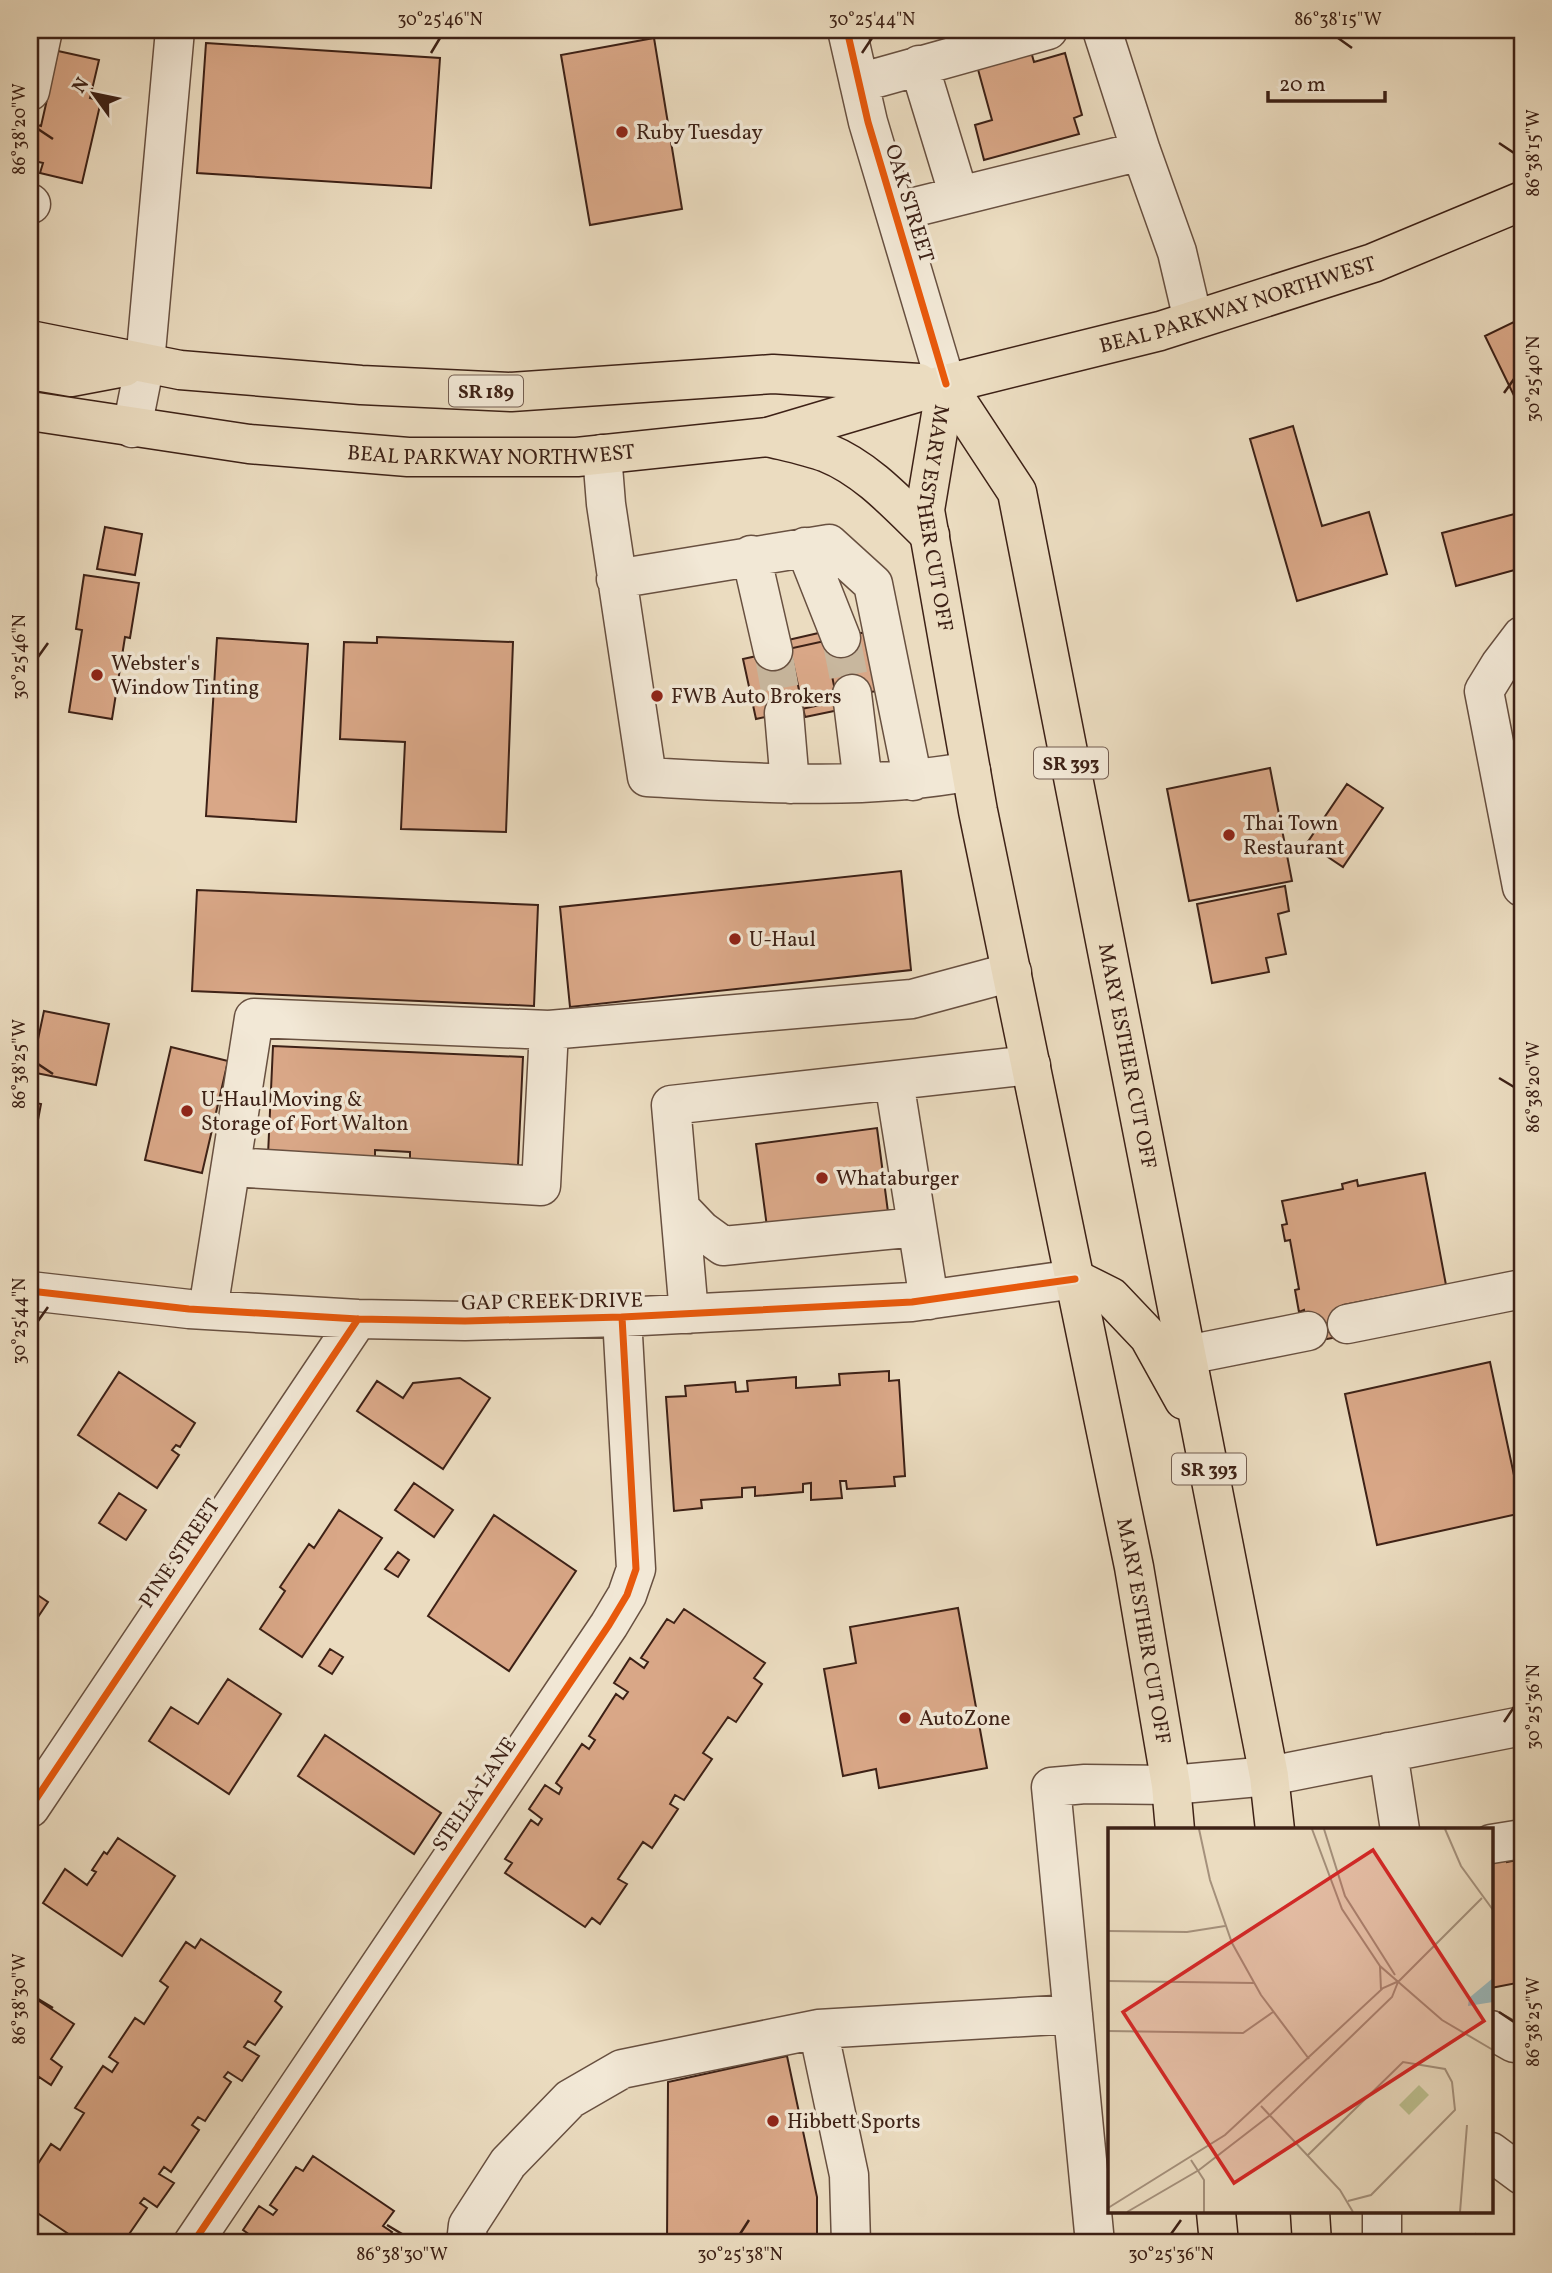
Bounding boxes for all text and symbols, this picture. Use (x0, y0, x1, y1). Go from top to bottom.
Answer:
text: 30°25'46"N (397, 8, 483, 33)
text: 30°25'44"N (829, 8, 915, 33)
text: 86°38'15"W (1294, 8, 1382, 33)
north arrow (60, 60, 130, 130)
scale bar (1268, 60, 1386, 104)
text: 20 m (1279, 71, 1325, 100)
text: N (67, 73, 96, 99)
text: 86°38'20"W (8, 83, 33, 175)
text: 86°38'15"W (1522, 109, 1547, 197)
place label: Ruby Tuesday (636, 119, 763, 148)
marker: Ruby Tuesday (614, 124, 630, 140)
street label: OAK STREET (877, 141, 940, 266)
street label: BEAL PARKWAY NORTHWEST (1096, 250, 1380, 361)
text: 30°25'40"N (1522, 336, 1547, 422)
road number: SR 189 (449, 376, 523, 406)
street label: MARY ESTHER CUT OFF (908, 402, 959, 634)
street label: BEAL PARKWAY NORTHWEST (346, 438, 636, 473)
text: 30°25'46"N (8, 614, 33, 700)
place label: Webster's Window Tinting (111, 650, 259, 703)
marker: Webster's Window Tinting (89, 667, 105, 683)
place label: FWB Auto Brokers (671, 683, 842, 712)
marker: FWB Auto Brokers (649, 688, 665, 704)
road number: SR 393 (1034, 748, 1108, 778)
place label: Thai Town Restaurant (1243, 810, 1345, 863)
marker: Thai Town Restaurant (1221, 827, 1237, 843)
place label: U-Haul (749, 926, 816, 955)
marker: U-Haul (727, 931, 743, 947)
street label: MARY ESTHER CUT OFF (1090, 941, 1163, 1172)
text: 86°38'25"W (8, 1019, 33, 1109)
text: 86°38'20"W (1522, 1041, 1547, 1133)
place label: U-Haul Moving & Storage of Fort Walton (201, 1086, 409, 1139)
marker: U-Haul Moving & Storage of Fort Walton (179, 1103, 195, 1119)
place label: Whataburger (836, 1165, 959, 1194)
marker: Whataburger (814, 1170, 830, 1186)
text: 30°25'44"N (8, 1278, 33, 1364)
street label: GAP CREEK DRIVE (461, 1286, 643, 1319)
road number: SR 393 (1172, 1454, 1246, 1484)
street label: PINE STREET (133, 1494, 227, 1614)
street label: MARY ESTHER CUT OFF (1108, 1515, 1177, 1747)
text: 30°25'36"N (1522, 1664, 1547, 1750)
place label: AutoZone (919, 1705, 1011, 1734)
marker: AutoZone (897, 1710, 913, 1726)
street label: STELLA LANE (426, 1732, 524, 1858)
inset map (1108, 1828, 1492, 2214)
text: 86°38'30"W (8, 1953, 33, 2045)
text: 86°38'25"W (1522, 1977, 1547, 2067)
place label: Hibbett Sports (787, 2108, 921, 2137)
marker: Hibbett Sports (765, 2113, 781, 2129)
text: 86°38'30"W (356, 2243, 448, 2268)
text: 30°25'38"N (697, 2243, 783, 2268)
text: 30°25'36"N (1128, 2243, 1214, 2268)

